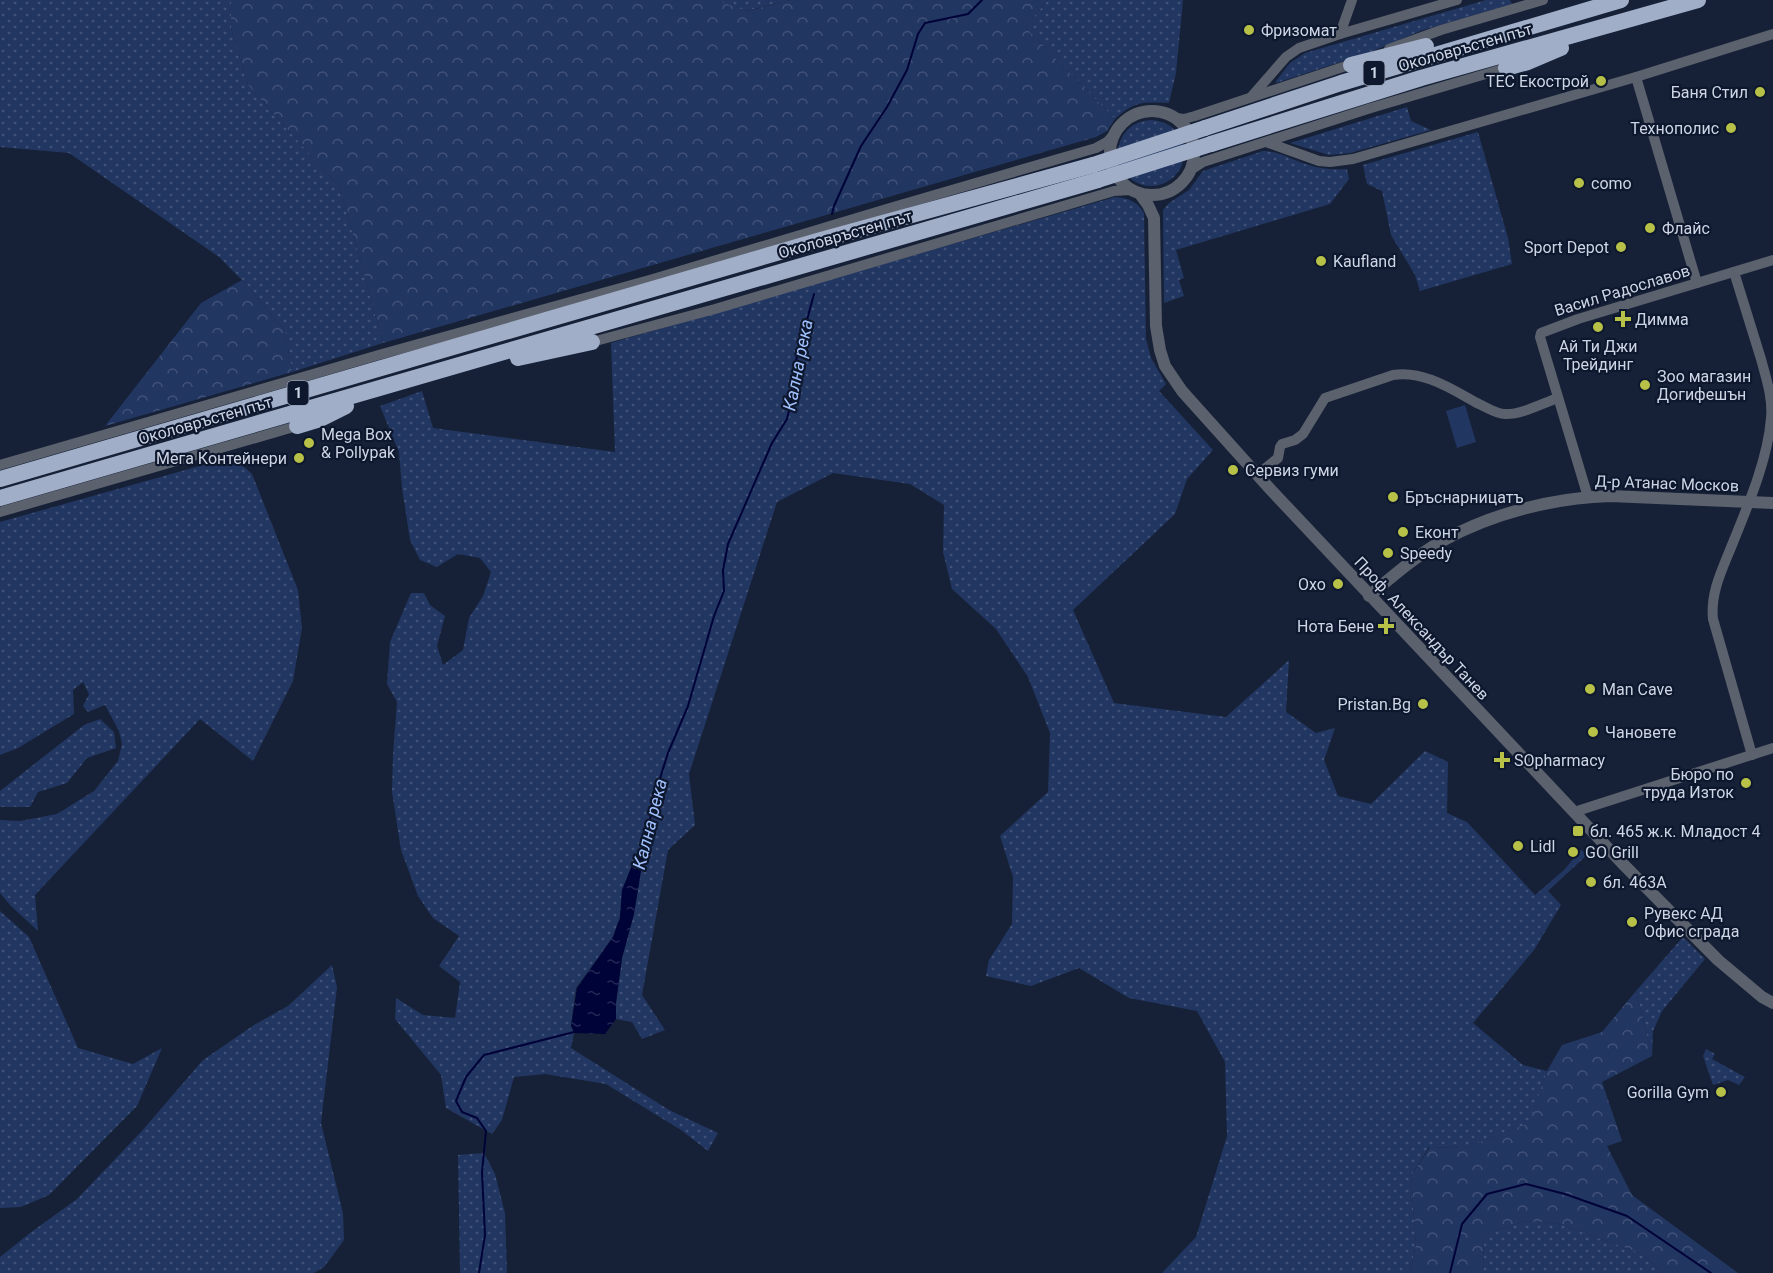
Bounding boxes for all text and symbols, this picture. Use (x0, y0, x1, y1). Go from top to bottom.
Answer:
street label: Околовръстен път (1396, 19, 1535, 76)
place label: Фризомат (1261, 21, 1337, 40)
marker: Фризомат (1242, 23, 1256, 37)
road number: 1 (1364, 61, 1384, 85)
place label: ТЕС Екострой (1486, 72, 1589, 91)
marker: ТЕС Екострой (1594, 74, 1608, 88)
place label: Баня Стил (1671, 83, 1748, 102)
marker: Баня Стил (1753, 85, 1767, 99)
place label: Технополис (1630, 119, 1719, 138)
marker: Технополис (1724, 121, 1738, 135)
place label: como (1591, 174, 1632, 193)
marker: como (1572, 176, 1586, 190)
street label: Околовръстен път (776, 206, 915, 263)
place label: Флайс (1662, 219, 1710, 238)
marker: Флайс (1643, 221, 1657, 235)
place label: Sport Depot (1524, 238, 1609, 257)
marker: Sport Depot (1614, 240, 1628, 254)
place label: Kaufland (1333, 252, 1396, 271)
marker: Kaufland (1314, 254, 1328, 268)
street label: Васил Радославов (1552, 261, 1692, 320)
place label: Димма (1635, 310, 1689, 329)
marker: Димма (1616, 312, 1630, 326)
water label: Кална река (778, 317, 817, 412)
marker: Ай Ти Джи Трейдинг (1591, 320, 1605, 334)
place label: Ай Ти Джи Трейдинг (1559, 337, 1637, 374)
place label: Зоо магазин Догифешън (1657, 367, 1751, 404)
marker: Зоо магазин Догифешън (1638, 378, 1652, 392)
road number: 1 (288, 381, 308, 405)
street label: Околовръстен път (136, 392, 275, 449)
place label: Mega Box & Pollypak (321, 425, 396, 462)
marker: Mega Box & Pollypak (302, 436, 316, 450)
place label: Мега Контейнери (156, 449, 287, 468)
marker: Мега Контейнери (292, 451, 306, 465)
place label: Сервиз гуми (1245, 461, 1339, 480)
marker: Сервиз гуми (1226, 463, 1240, 477)
street label: Д-р Атанас Москов (1595, 471, 1739, 496)
place label: Бръснарницатъ (1405, 488, 1524, 507)
marker: Бръснарницатъ (1386, 490, 1400, 504)
place label: Еконт (1415, 523, 1459, 542)
marker: Еконт (1396, 525, 1410, 539)
place label: Speedy (1400, 544, 1452, 563)
marker: Speedy (1381, 546, 1395, 560)
street label: Проф. Александър Танев (1350, 553, 1493, 704)
place label: Охо (1298, 575, 1326, 594)
marker: Охо (1331, 577, 1345, 591)
place label: Нота Бене (1297, 617, 1374, 636)
marker: Нота Бене (1379, 619, 1393, 633)
place label: Man Cave (1602, 680, 1673, 699)
marker: Man Cave (1583, 682, 1597, 696)
place label: Pristan.Bg (1337, 695, 1411, 714)
marker: Pristan.Bg (1416, 697, 1430, 711)
place label: Чановете (1605, 723, 1676, 742)
marker: Чановете (1586, 725, 1600, 739)
place label: SOpharmacy (1514, 751, 1606, 770)
marker: SOpharmacy (1495, 753, 1509, 767)
place label: Бюро по труда Изток (1643, 765, 1734, 802)
water label: Кална река (628, 776, 671, 871)
marker: Бюро по труда Изток (1739, 776, 1753, 790)
place label: бл. 465 ж.к. Младост 4 (1590, 822, 1760, 841)
marker: бл. 465 ж.к. Младост 4 (1571, 824, 1585, 838)
place label: Lidl (1530, 837, 1555, 856)
marker: Lidl (1511, 839, 1525, 853)
place label: GO Grill (1585, 843, 1639, 862)
marker: GO Grill (1566, 845, 1580, 859)
place label: бл. 463А (1603, 873, 1667, 892)
marker: бл. 463А (1584, 875, 1598, 889)
place label: Рувекс АД Офис сграда (1644, 904, 1739, 941)
marker: Рувекс АД Офис сграда (1625, 915, 1639, 929)
place label: Gorilla Gym (1627, 1083, 1709, 1102)
marker: Gorilla Gym (1714, 1085, 1728, 1099)

